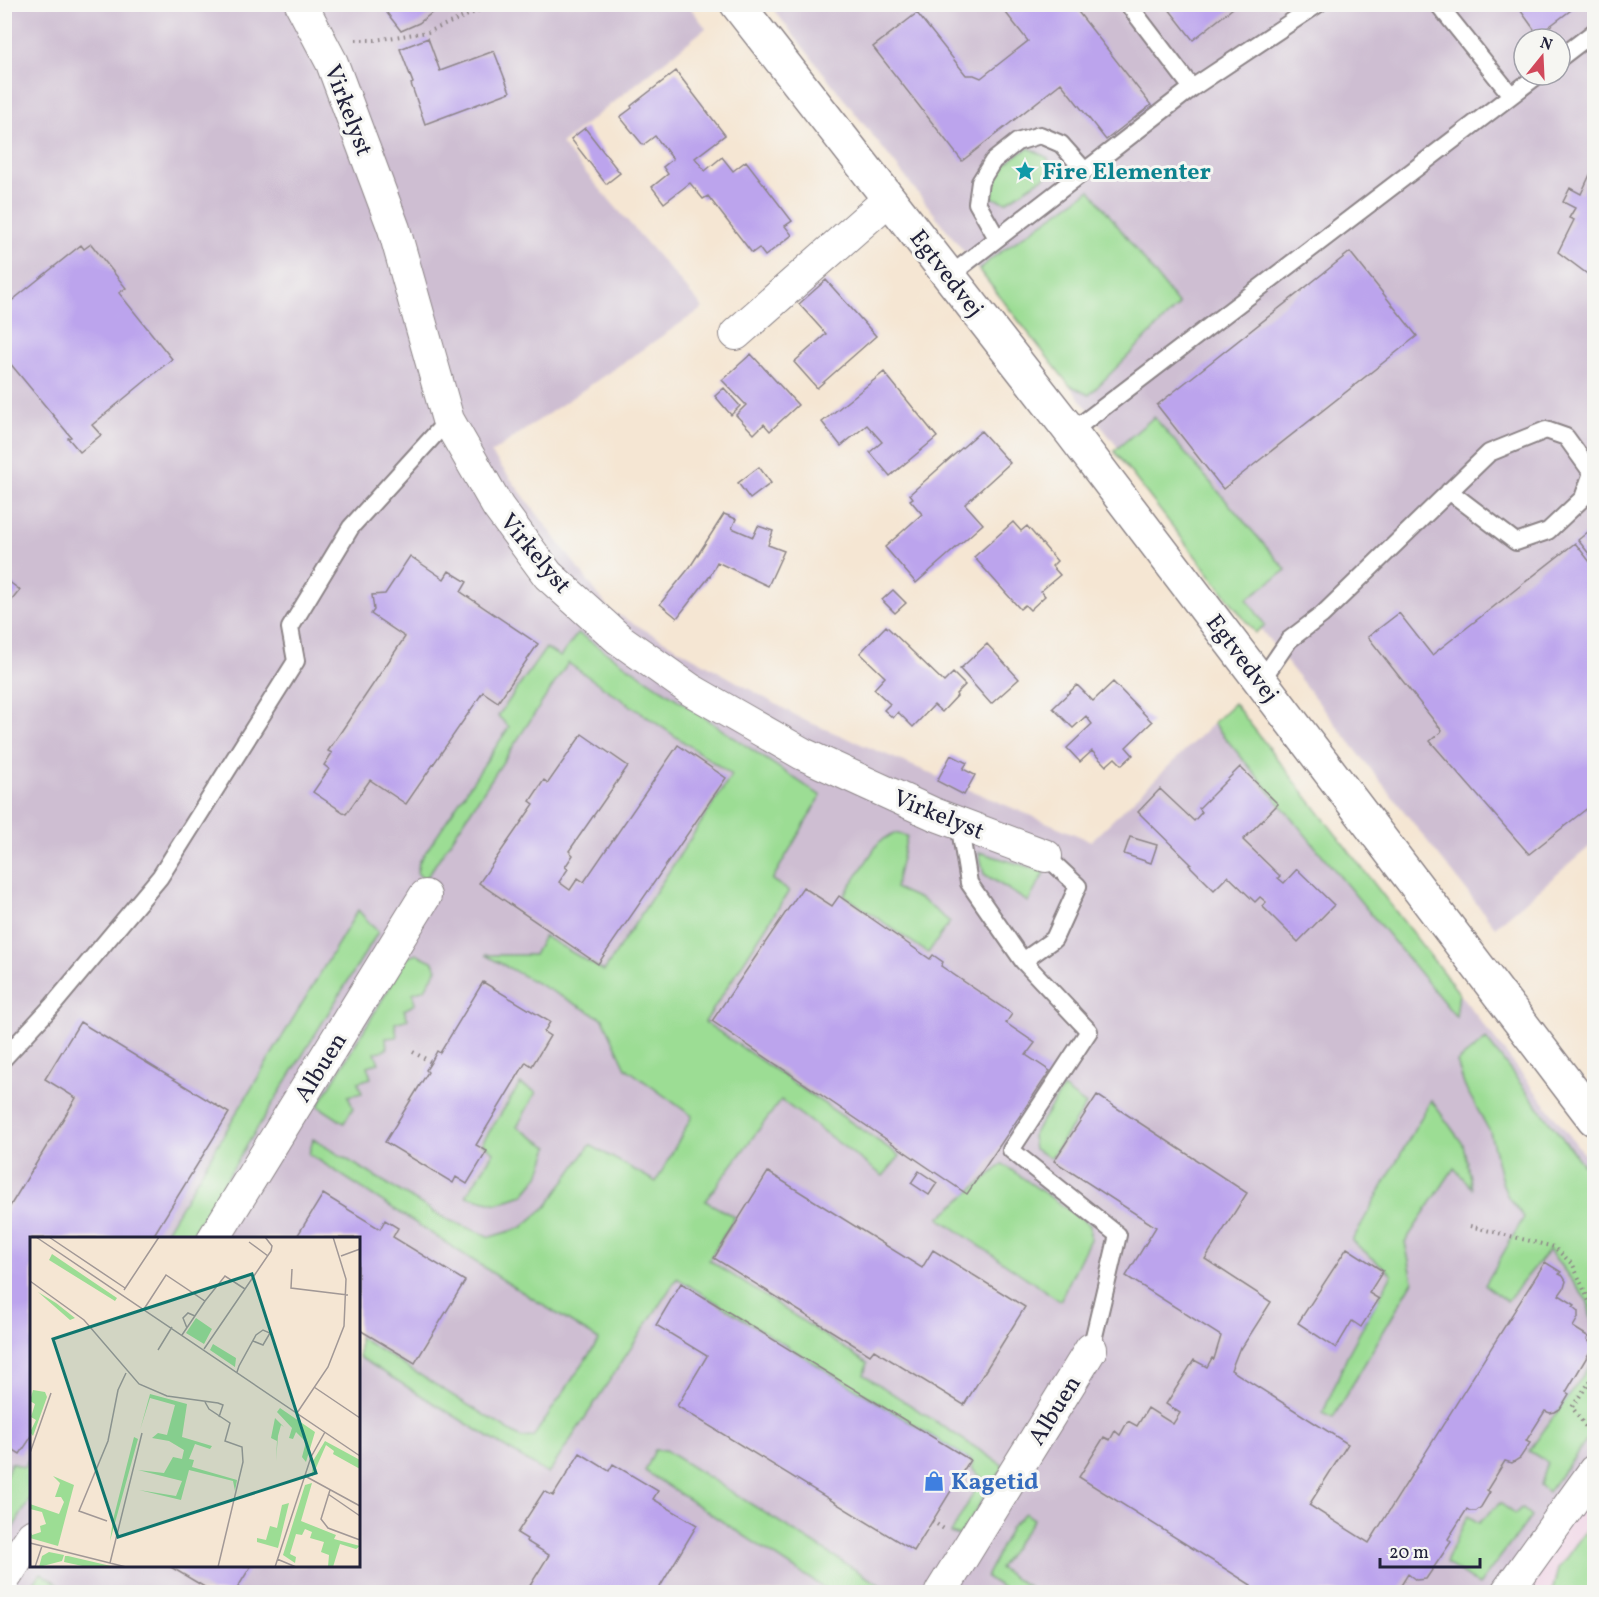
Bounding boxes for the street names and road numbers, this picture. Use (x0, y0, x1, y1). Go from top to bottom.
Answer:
street label: Virkelyst (314, 60, 380, 161)
street label: Egtvedvej (900, 223, 991, 325)
street label: Virkelyst (491, 507, 578, 602)
street label: Egtvedvej (1197, 608, 1286, 711)
street label: Virkelyst (888, 782, 989, 850)
street label: Albuen (287, 1027, 356, 1109)
street label: Albuen (1021, 1370, 1090, 1452)

